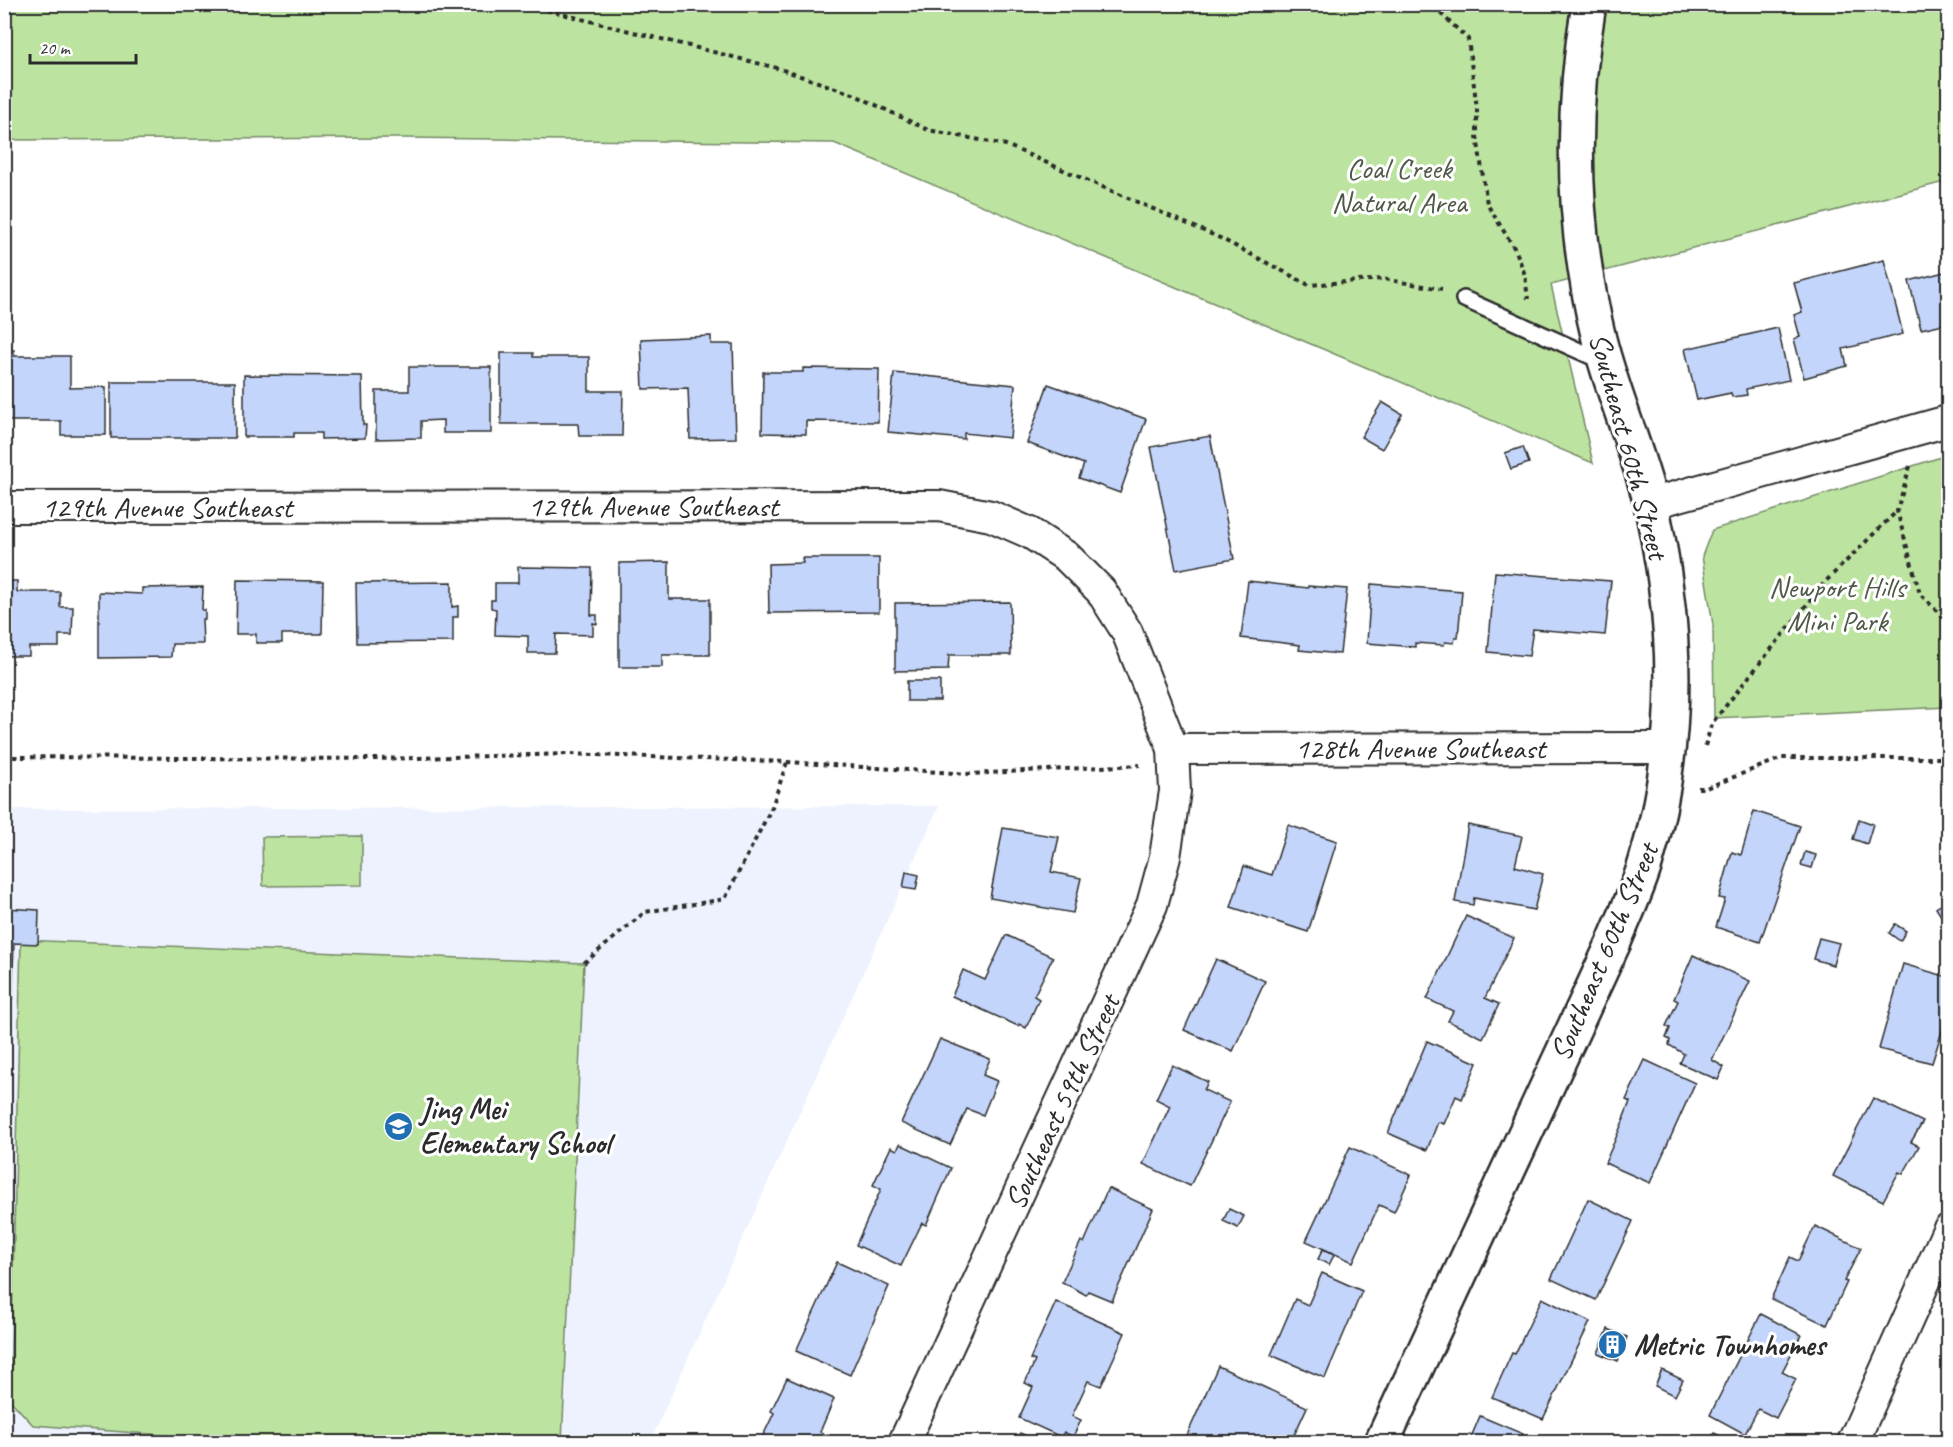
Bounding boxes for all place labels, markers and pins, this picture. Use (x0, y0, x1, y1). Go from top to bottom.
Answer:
place label: Jing Mei Elementary School (418, 1090, 616, 1162)
school or university icon: Jing Mei Elementary School (383, 1110, 415, 1142)
place label: Metric Townhomes (1634, 1326, 1829, 1364)
building icon: Metric Townhomes (1597, 1329, 1629, 1361)

